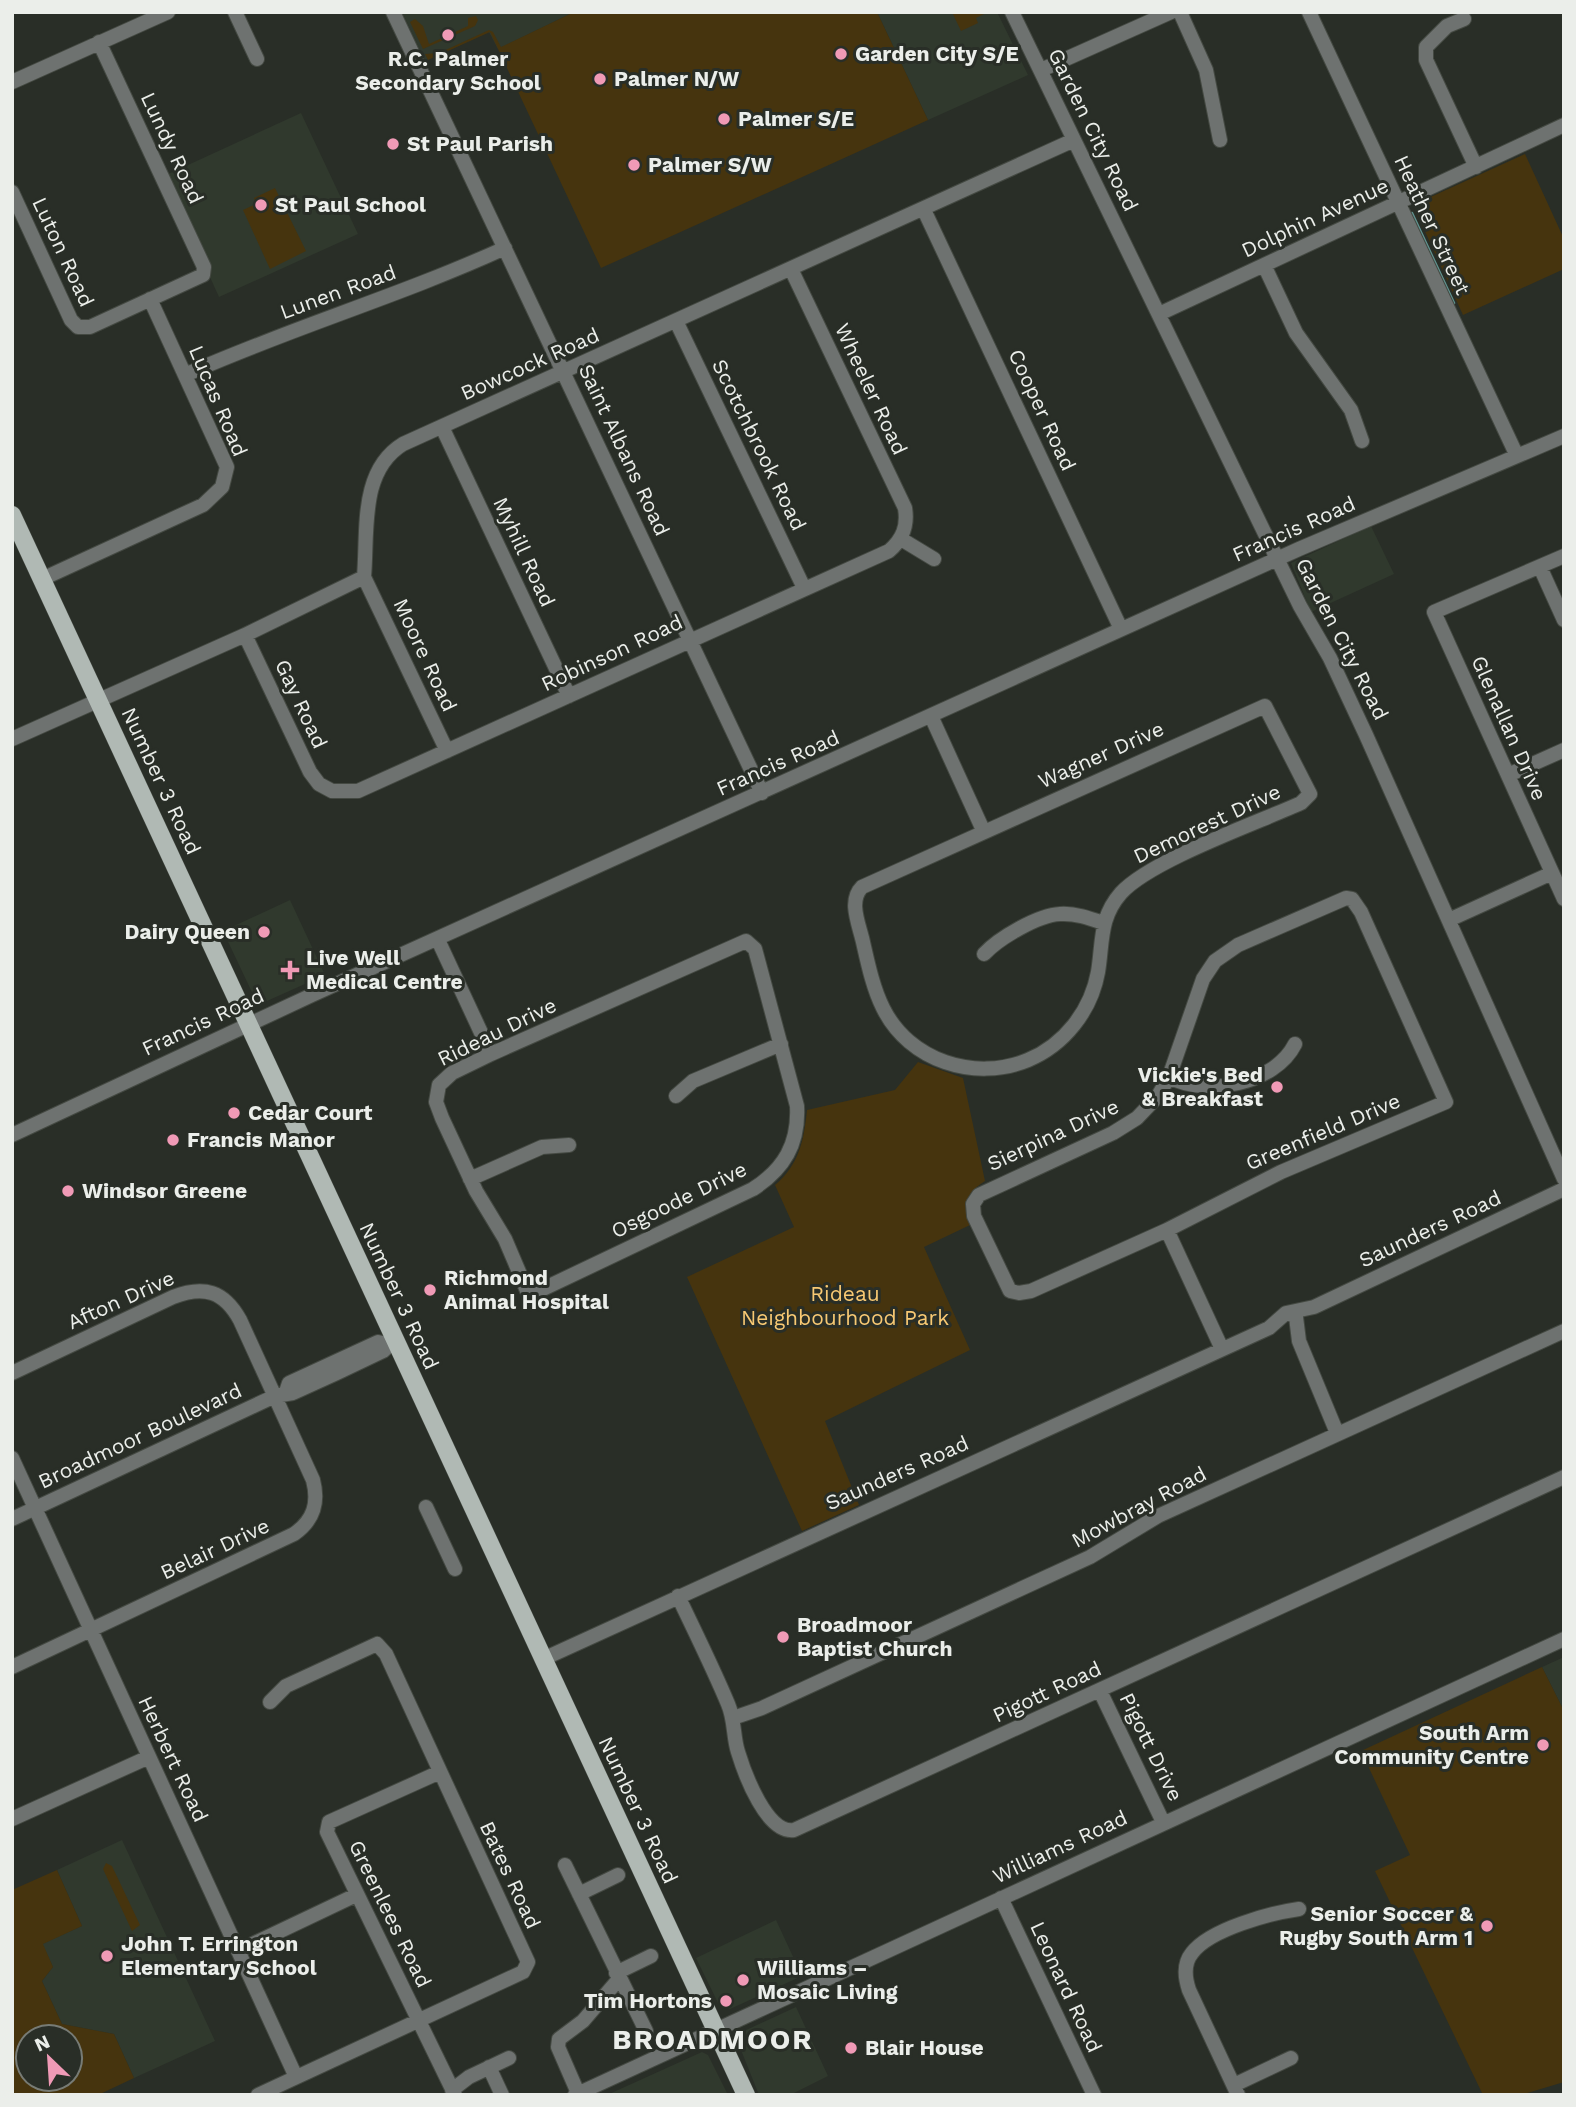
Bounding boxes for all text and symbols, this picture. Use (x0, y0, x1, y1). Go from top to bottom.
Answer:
marker: R.C. Palmer Secondary School (440, 27, 456, 43)
place label: Garden City S/E (855, 41, 1019, 66)
street label: Garden City Road (1043, 44, 1144, 215)
place label: R.C. Palmer Secondary School (355, 46, 541, 95)
marker: Garden City S/E (833, 46, 849, 62)
place label: Palmer N/W (614, 66, 739, 91)
marker: Palmer N/W (592, 71, 608, 87)
street label: Lundy Road (136, 88, 209, 208)
place label: Palmer S/E (738, 106, 854, 131)
marker: Palmer S/E (716, 111, 732, 127)
place label: St Paul Parish (407, 131, 553, 156)
marker: St Paul Parish (385, 136, 401, 152)
street label: Heather Street (1389, 151, 1476, 299)
place label: Palmer S/W (648, 152, 772, 177)
marker: Palmer S/W (626, 157, 642, 173)
street label: Dolphin Avenue (1237, 173, 1392, 263)
place label: St Paul School (275, 192, 426, 217)
street label: Luton Road (27, 193, 100, 311)
marker: St Paul School (253, 197, 269, 213)
street label: Lunen Road (276, 259, 399, 324)
street label: Wheeler Road (830, 319, 913, 459)
street label: Bowcock Road (457, 322, 603, 405)
street label: Lucas Road (184, 341, 253, 460)
street label: Cooper Road (1003, 345, 1082, 475)
street label: Scotchbrook Road (707, 355, 812, 535)
street label: Saint Albans Road (574, 360, 675, 540)
street label: Francis Road (1228, 490, 1359, 567)
street label: Myhill Road (488, 493, 561, 611)
street label: Garden City Road (1291, 554, 1394, 724)
street label: Moore Road (388, 594, 463, 715)
street label: Robinson Road (537, 609, 686, 696)
street label: Glenallan Drive (1466, 652, 1553, 804)
street label: Gay Road (270, 655, 333, 752)
street label: Number 3 Road (116, 703, 206, 858)
street label: Wagner Drive (1034, 716, 1168, 793)
street label: Francis Road (712, 724, 843, 801)
street label: Demorest Drive (1129, 779, 1284, 869)
place label: Dairy Queen (125, 919, 250, 944)
marker: Dairy Queen (256, 924, 272, 940)
place label: Live Well Medical Centre (306, 945, 463, 994)
marker: Live Well Medical Centre (280, 960, 300, 980)
street label: Francis Road (138, 982, 268, 1061)
street label: Rideau Drive (433, 992, 560, 1071)
place label: Vickie's Bed & Breakfast (1138, 1062, 1263, 1111)
marker: Vickie's Bed & Breakfast (1269, 1079, 1285, 1095)
street label: Greenfield Drive (1242, 1088, 1404, 1175)
street label: Sierpina Drive (983, 1093, 1122, 1176)
place label: Cedar Court (248, 1100, 372, 1125)
marker: Cedar Court (226, 1105, 242, 1121)
place label: Francis Manor (187, 1127, 335, 1152)
marker: Francis Manor (165, 1132, 181, 1148)
street label: Osgoode Drive (607, 1156, 751, 1243)
place label: Windsor Greene (82, 1178, 247, 1203)
marker: Windsor Greene (60, 1183, 76, 1199)
street label: Saunders Road (1355, 1185, 1505, 1272)
street label: Number 3 Road (354, 1218, 444, 1373)
street label: Afton Drive (63, 1265, 178, 1334)
place label: Richmond Animal Hospital (444, 1265, 609, 1314)
park label: Rideau Neighbourhood Park (741, 1281, 949, 1330)
marker: Richmond Animal Hospital (422, 1282, 438, 1298)
street label: Broadmoor Boulevard (34, 1377, 245, 1494)
street label: Saunders Road (821, 1430, 972, 1515)
street label: Mowbray Road (1067, 1461, 1210, 1553)
street label: Belair Drive (156, 1512, 273, 1585)
place label: Broadmoor Baptist Church (797, 1612, 952, 1661)
marker: Broadmoor Baptist Church (775, 1629, 791, 1645)
street label: Pigott Road (989, 1656, 1105, 1728)
street label: Pigott Drive (1114, 1688, 1188, 1805)
street label: Herbert Road (133, 1692, 214, 1826)
place label: South Arm Community Centre (1334, 1720, 1529, 1769)
street label: Number 3 Road (593, 1732, 683, 1887)
marker: South Arm Community Centre (1535, 1737, 1551, 1753)
street label: Williams Road (989, 1804, 1131, 1889)
street label: Bates Road (475, 1817, 546, 1932)
street label: Greenlees Road (344, 1836, 437, 1992)
place label: Senior Soccer & Rugby South Arm 1 (1279, 1901, 1473, 1950)
street label: Leonard Road (1025, 1917, 1108, 2056)
marker: Senior Soccer & Rugby South Arm 1 (1479, 1918, 1495, 1934)
place label: John T. Errington Elementary School (121, 1931, 317, 1980)
marker: John T. Errington Elementary School (99, 1948, 115, 1964)
place label: Williams – Mosaic Living (757, 1955, 898, 2004)
marker: Williams – Mosaic Living (735, 1972, 751, 1988)
place label: Tim Hortons (584, 1988, 712, 2013)
marker: Tim Hortons (718, 1993, 734, 2009)
north arrow (14, 2023, 84, 2093)
district label: BROADMOOR (612, 2023, 814, 2056)
text: N (31, 2030, 53, 2056)
place label: Blair House (865, 2035, 984, 2060)
marker: Blair House (843, 2040, 859, 2056)

